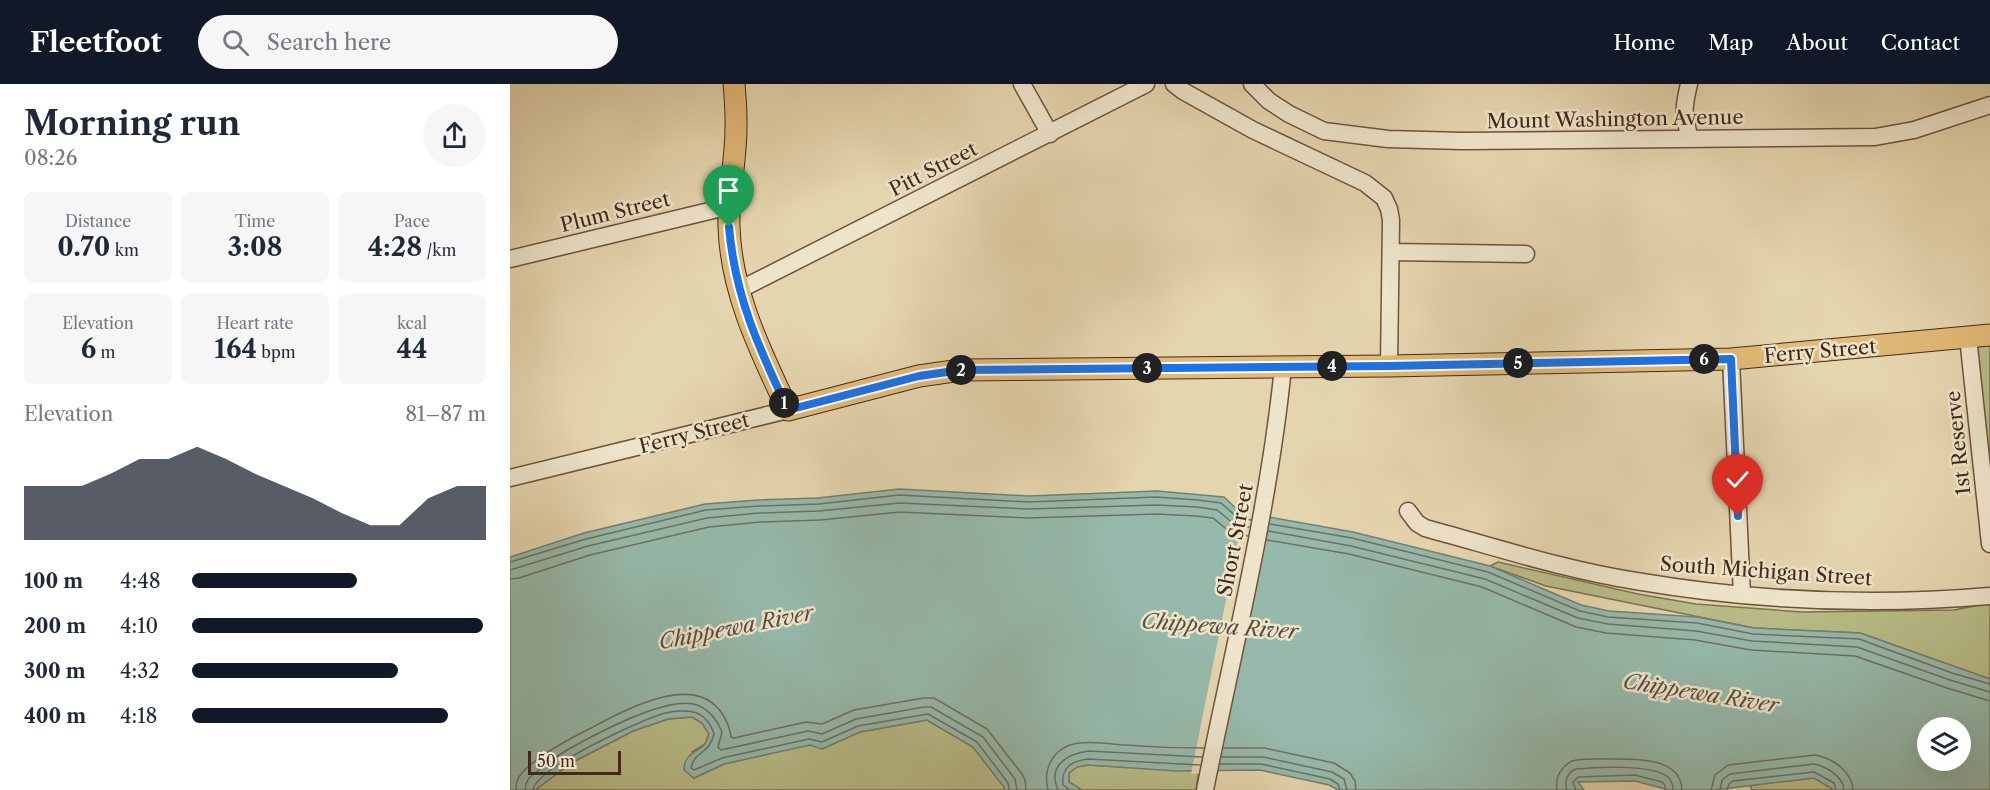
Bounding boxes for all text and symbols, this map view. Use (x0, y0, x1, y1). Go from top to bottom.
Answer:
search box (198, 15, 618, 69)
text: Fleetfoot (30, 25, 162, 59)
icon: search (219, 26, 252, 59)
text: Search here (267, 29, 391, 56)
text: Home (1614, 30, 1675, 55)
text: Map (1708, 30, 1753, 55)
text: About (1786, 30, 1848, 55)
text: Contact (1881, 30, 1960, 55)
text: Morning run (24, 103, 240, 144)
button: share (423, 104, 486, 167)
street label: Mount Washington Avenue (1486, 105, 1744, 133)
street label: Pitt Street (885, 137, 981, 201)
text: 08:26 (24, 146, 77, 170)
pin (703, 165, 754, 227)
icon: arrive (712, 174, 745, 207)
street label: Plum Street (558, 187, 672, 237)
text: Distance (65, 211, 131, 231)
text: Time (235, 211, 275, 231)
text: Pace (394, 211, 430, 231)
text: 0.70 (57, 231, 110, 263)
text: 3:08 (228, 231, 282, 263)
text: 4:28 (368, 231, 422, 263)
text: km (110, 240, 139, 260)
text: /km (422, 240, 456, 260)
text: Elevation (62, 313, 134, 333)
text: Heart rate (216, 313, 294, 333)
text: kcal (397, 313, 427, 333)
text: 6 (81, 333, 96, 365)
text: 164 (214, 333, 257, 365)
text: 44 (397, 333, 427, 365)
street label: Ferry Street (1763, 334, 1877, 368)
text: m (96, 342, 115, 362)
text: bpm (257, 342, 296, 362)
pin: 6 (1689, 344, 1719, 374)
pin: 5 (1503, 348, 1533, 378)
text: 6 (1699, 349, 1709, 369)
pin: 4 (1317, 351, 1347, 381)
pin: 3 (1132, 353, 1162, 383)
text: 5 (1514, 353, 1522, 373)
pin: 2 (946, 355, 976, 385)
text: 4 (1327, 356, 1337, 376)
text: 3 (1142, 358, 1152, 378)
text: 2 (956, 360, 966, 380)
pin: 1 (769, 388, 799, 418)
street label: 1st Reserve (1941, 390, 1975, 496)
text: 1 (780, 393, 788, 413)
text: Elevation (24, 402, 113, 426)
text: 81–87 m (405, 402, 486, 426)
street label: Ferry Street (636, 408, 752, 458)
pin (1712, 454, 1763, 516)
icon: check (1721, 463, 1754, 496)
street label: Short Street (1212, 482, 1258, 598)
street label: South Michigan Street (1659, 552, 1873, 590)
text: 100 m (24, 569, 83, 593)
text: 4:48 (120, 569, 161, 593)
water label: Chippewa River (656, 600, 817, 654)
water label: Chippewa River (1141, 608, 1300, 644)
text: 200 m (24, 614, 86, 638)
text: 4:10 (120, 614, 158, 638)
text: 300 m (24, 659, 86, 683)
text: 4:32 (120, 659, 160, 683)
water label: Chippewa River (1621, 668, 1782, 718)
text: 400 m (24, 704, 86, 728)
text: 4:18 (120, 704, 157, 728)
map controls (1917, 717, 1971, 771)
button: layers (1917, 717, 1971, 771)
scale bar (528, 748, 621, 776)
text: 50 m (537, 751, 575, 771)

